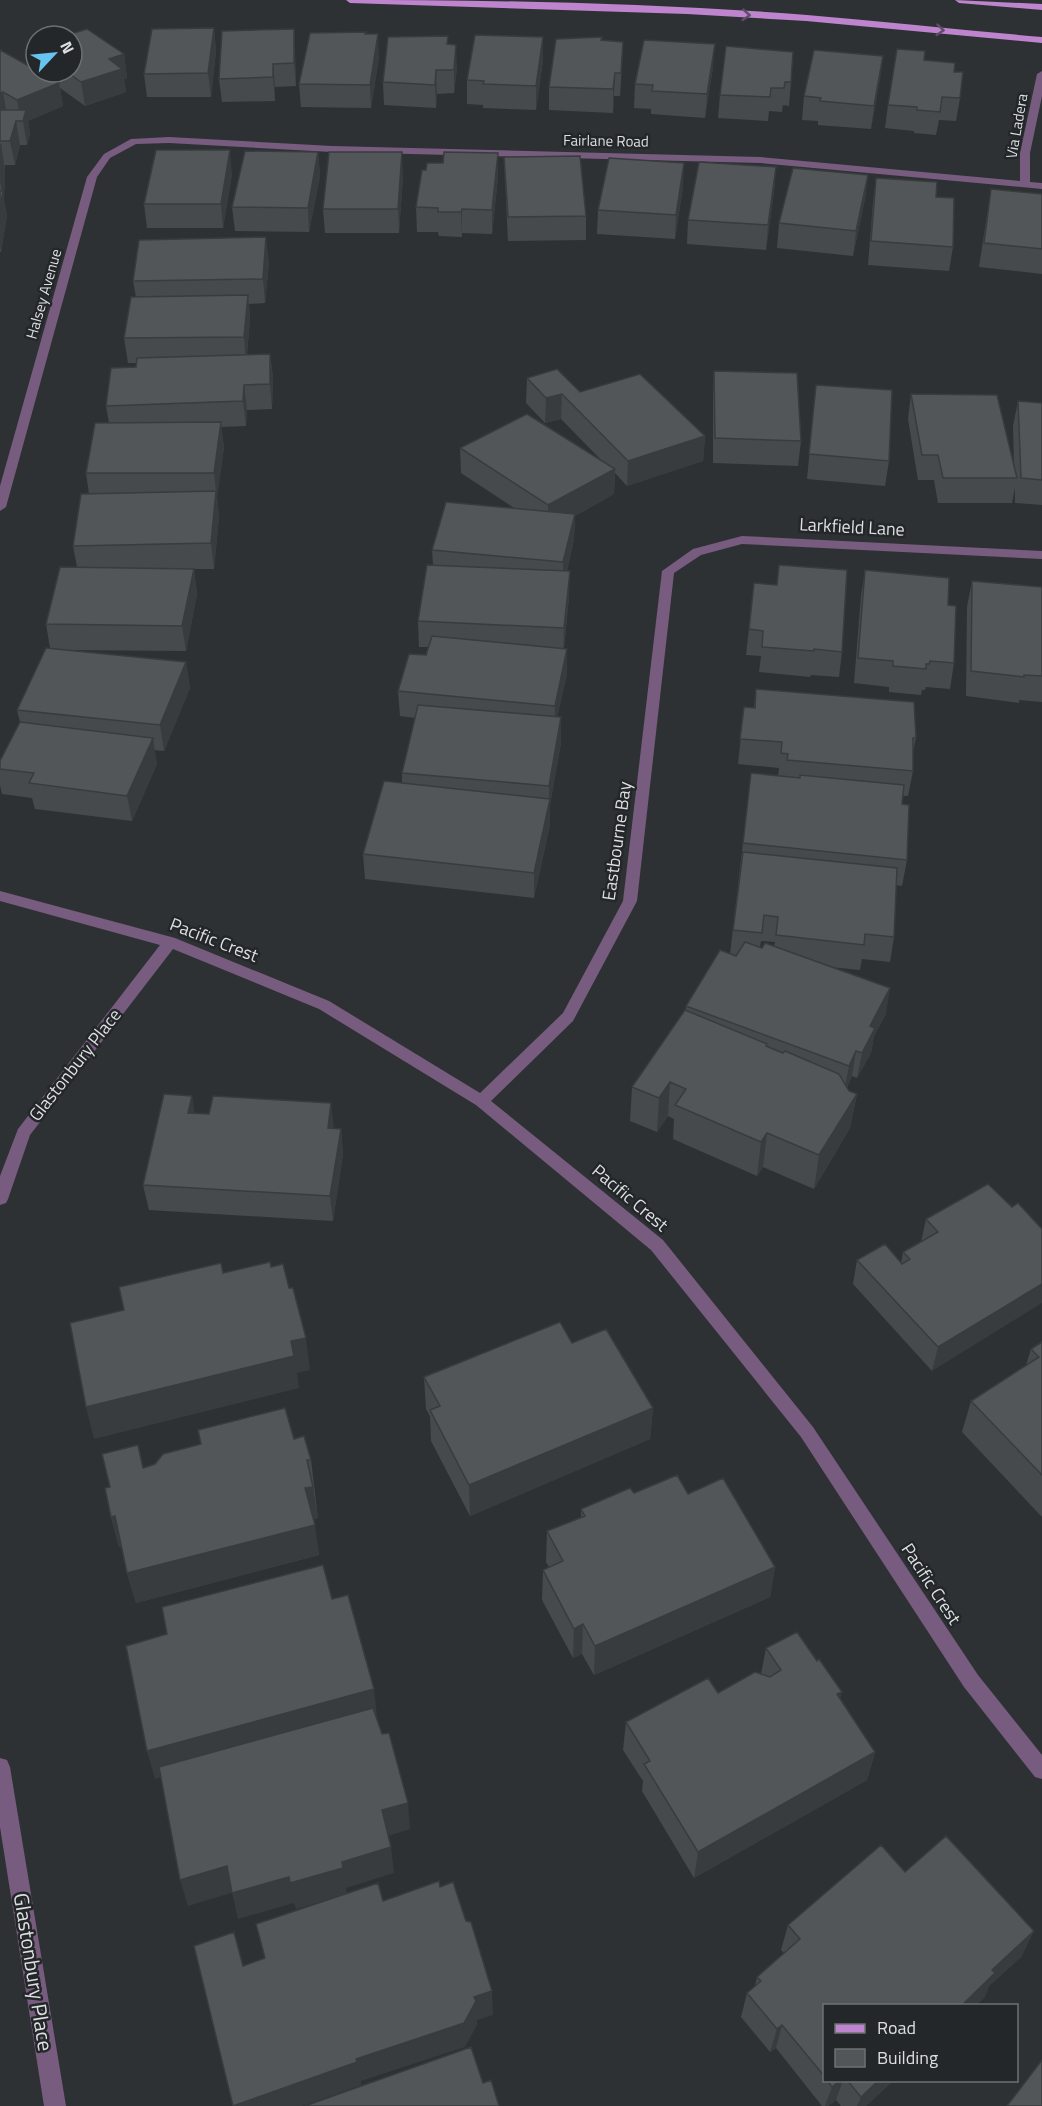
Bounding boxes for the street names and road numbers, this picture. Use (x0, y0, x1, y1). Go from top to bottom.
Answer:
street label: Via Ladera (999, 91, 1034, 160)
street label: Fairlane Road (563, 128, 649, 153)
street label: Halsey Avenue (20, 246, 67, 342)
street label: Larkfield Lane (799, 510, 905, 543)
street label: Eastbourne Bay (595, 779, 638, 902)
street label: Pacific Crest (166, 910, 263, 969)
street label: Glastonbury Place (22, 1003, 127, 1127)
street label: Pacific Crest (586, 1157, 675, 1238)
street label: Pacific Crest (895, 1538, 968, 1630)
street label: Glastonbury Place (6, 1891, 62, 2053)

